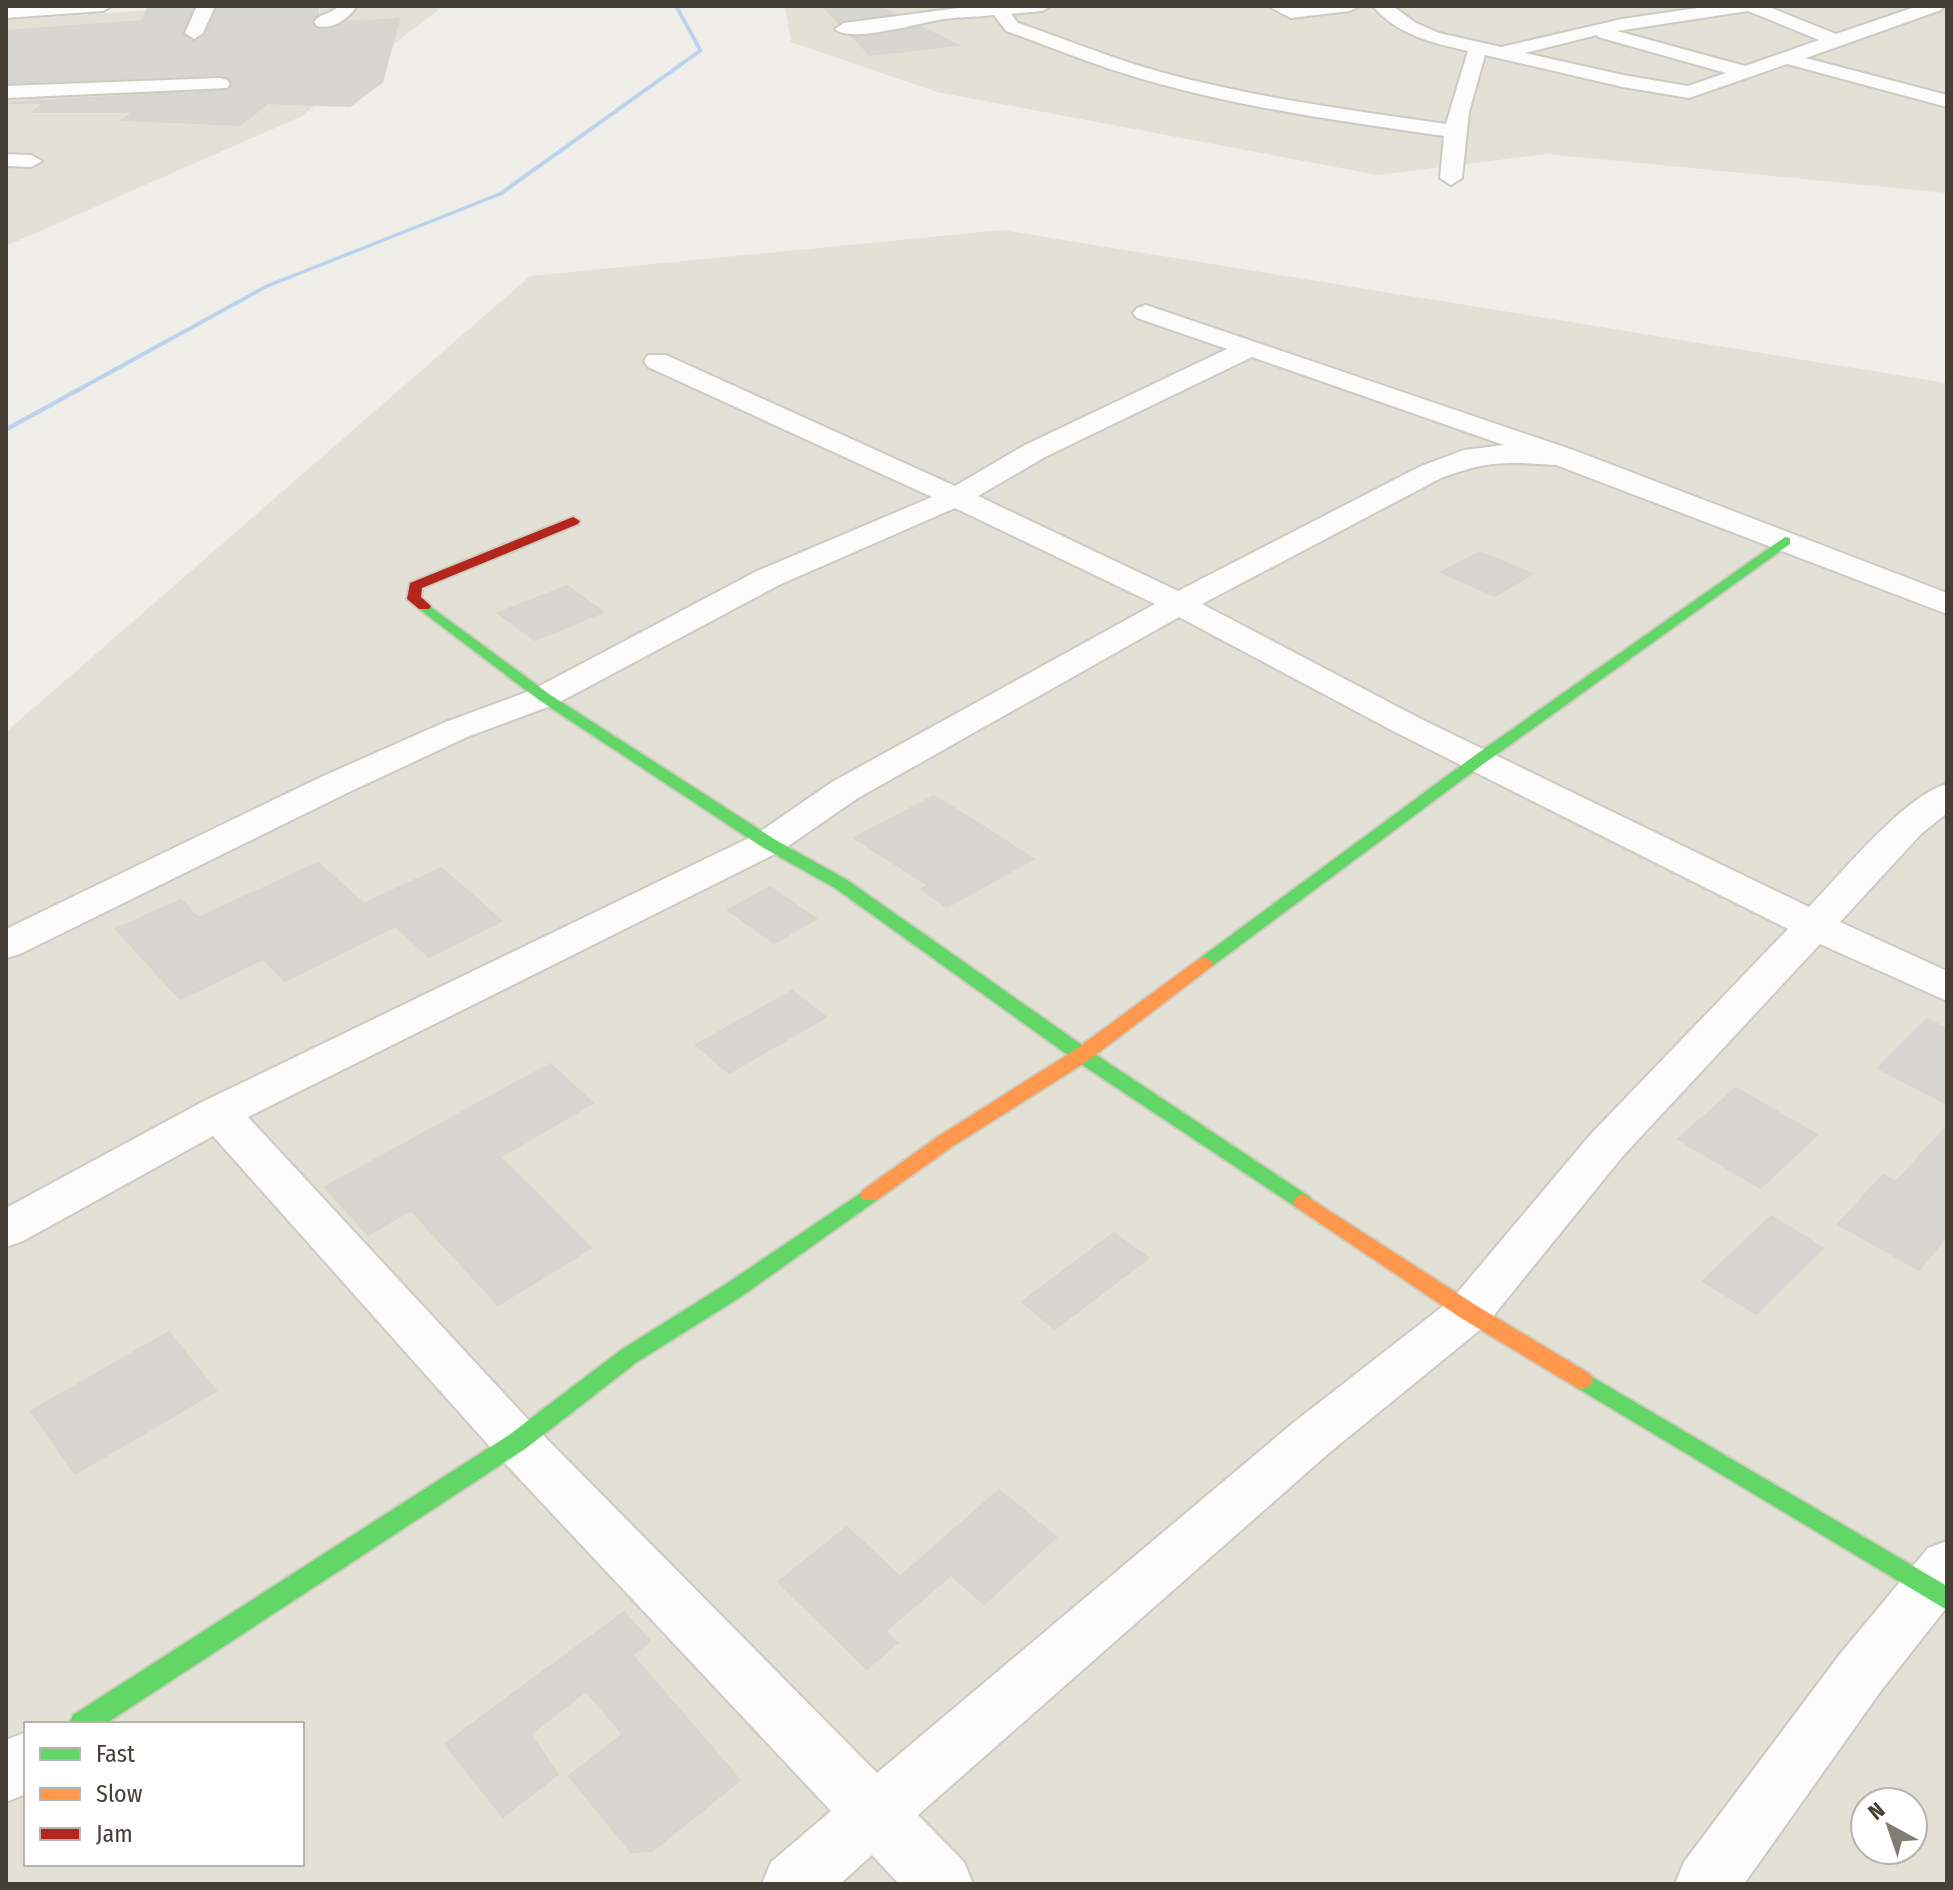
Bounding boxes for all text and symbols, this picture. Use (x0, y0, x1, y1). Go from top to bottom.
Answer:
legend (24, 1722, 304, 1866)
text: Fast (96, 1740, 135, 1768)
text: Slow (96, 1780, 143, 1808)
north arrow (1849, 1786, 1929, 1866)
text: N (1863, 1796, 1890, 1826)
text: Jam (96, 1820, 133, 1848)

